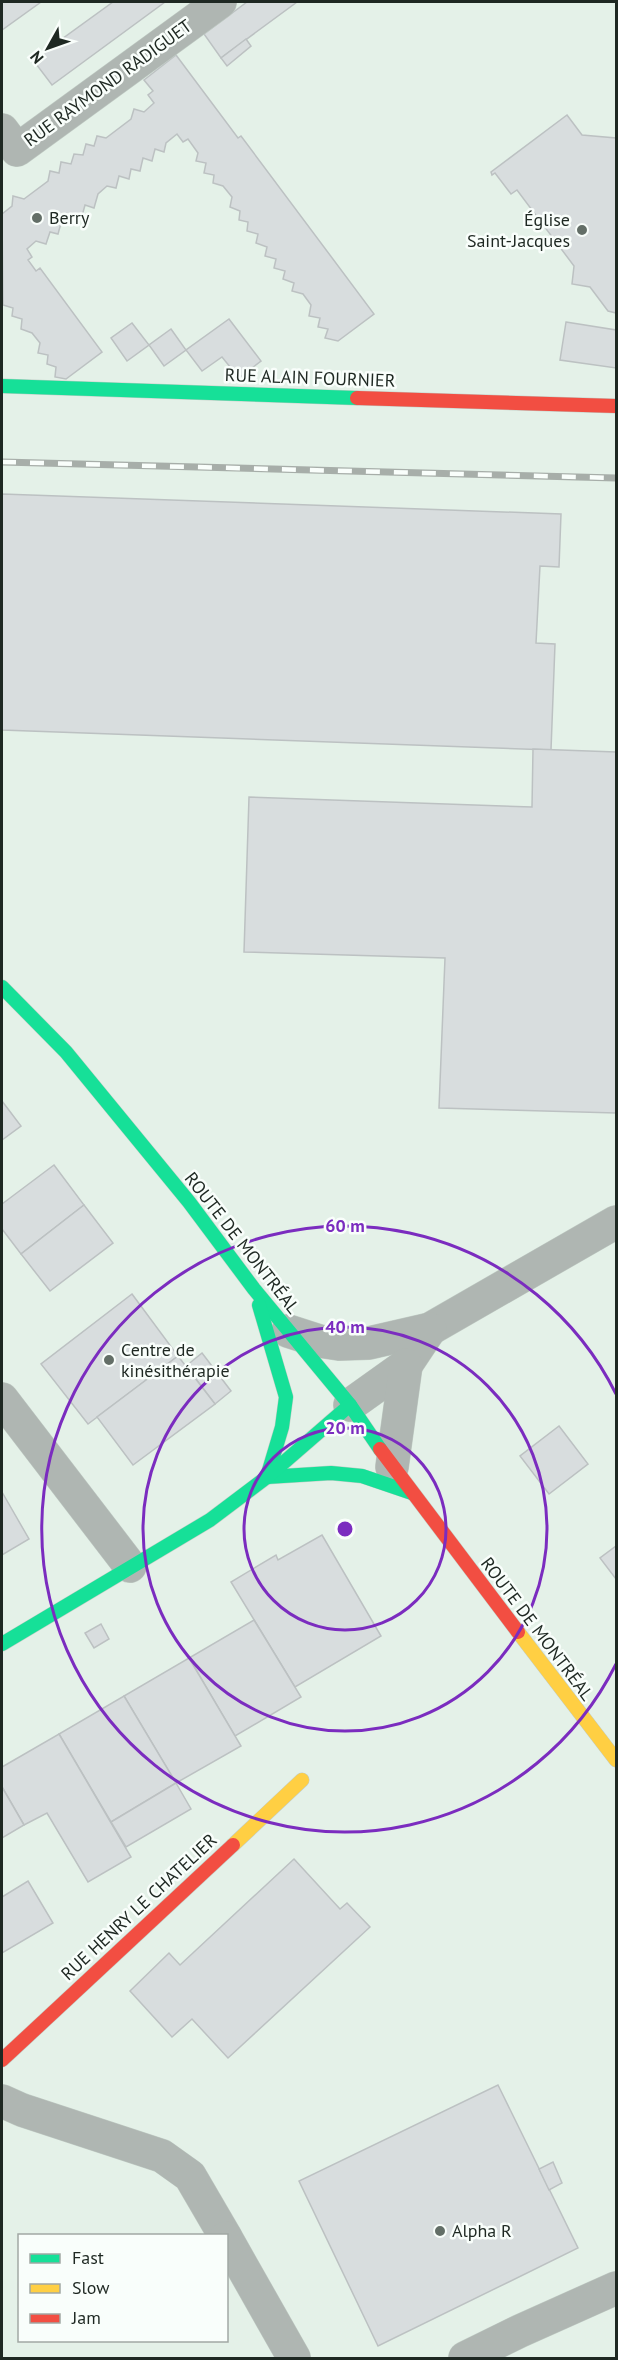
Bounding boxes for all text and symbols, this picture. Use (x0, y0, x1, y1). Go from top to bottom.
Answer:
street label: RUE RAYMOND RADIGUET (20, 15, 196, 151)
north arrow (18, 18, 78, 78)
place label: Berry (49, 206, 90, 229)
place label: Église Saint-Jacques (467, 208, 570, 252)
marker: Berry (30, 211, 44, 225)
marker: Église Saint-Jacques (575, 223, 589, 237)
street label: RUE ALAIN FOURNIER (224, 363, 396, 392)
street label: ROUTE DE MONTRÉAL (180, 1167, 305, 1318)
text: 60 m (325, 1214, 365, 1237)
text: 40 m (325, 1315, 365, 1338)
place label: Centre de kinésithérapie (121, 1338, 230, 1382)
marker: Centre de kinésithérapie (102, 1353, 116, 1367)
text: 20 m (325, 1416, 365, 1439)
centre of rings (335, 1519, 355, 1539)
street label: ROUTE DE MONTRÉAL (476, 1553, 599, 1705)
street label: RUE HENRY LE CHATELIER (56, 1828, 222, 1985)
place label: Alpha R (452, 2219, 512, 2242)
marker: Alpha R (433, 2224, 447, 2238)
legend (18, 2234, 228, 2342)
text: Fast (72, 2246, 104, 2269)
text: Slow (72, 2276, 110, 2299)
text: Jam (71, 2306, 101, 2329)

